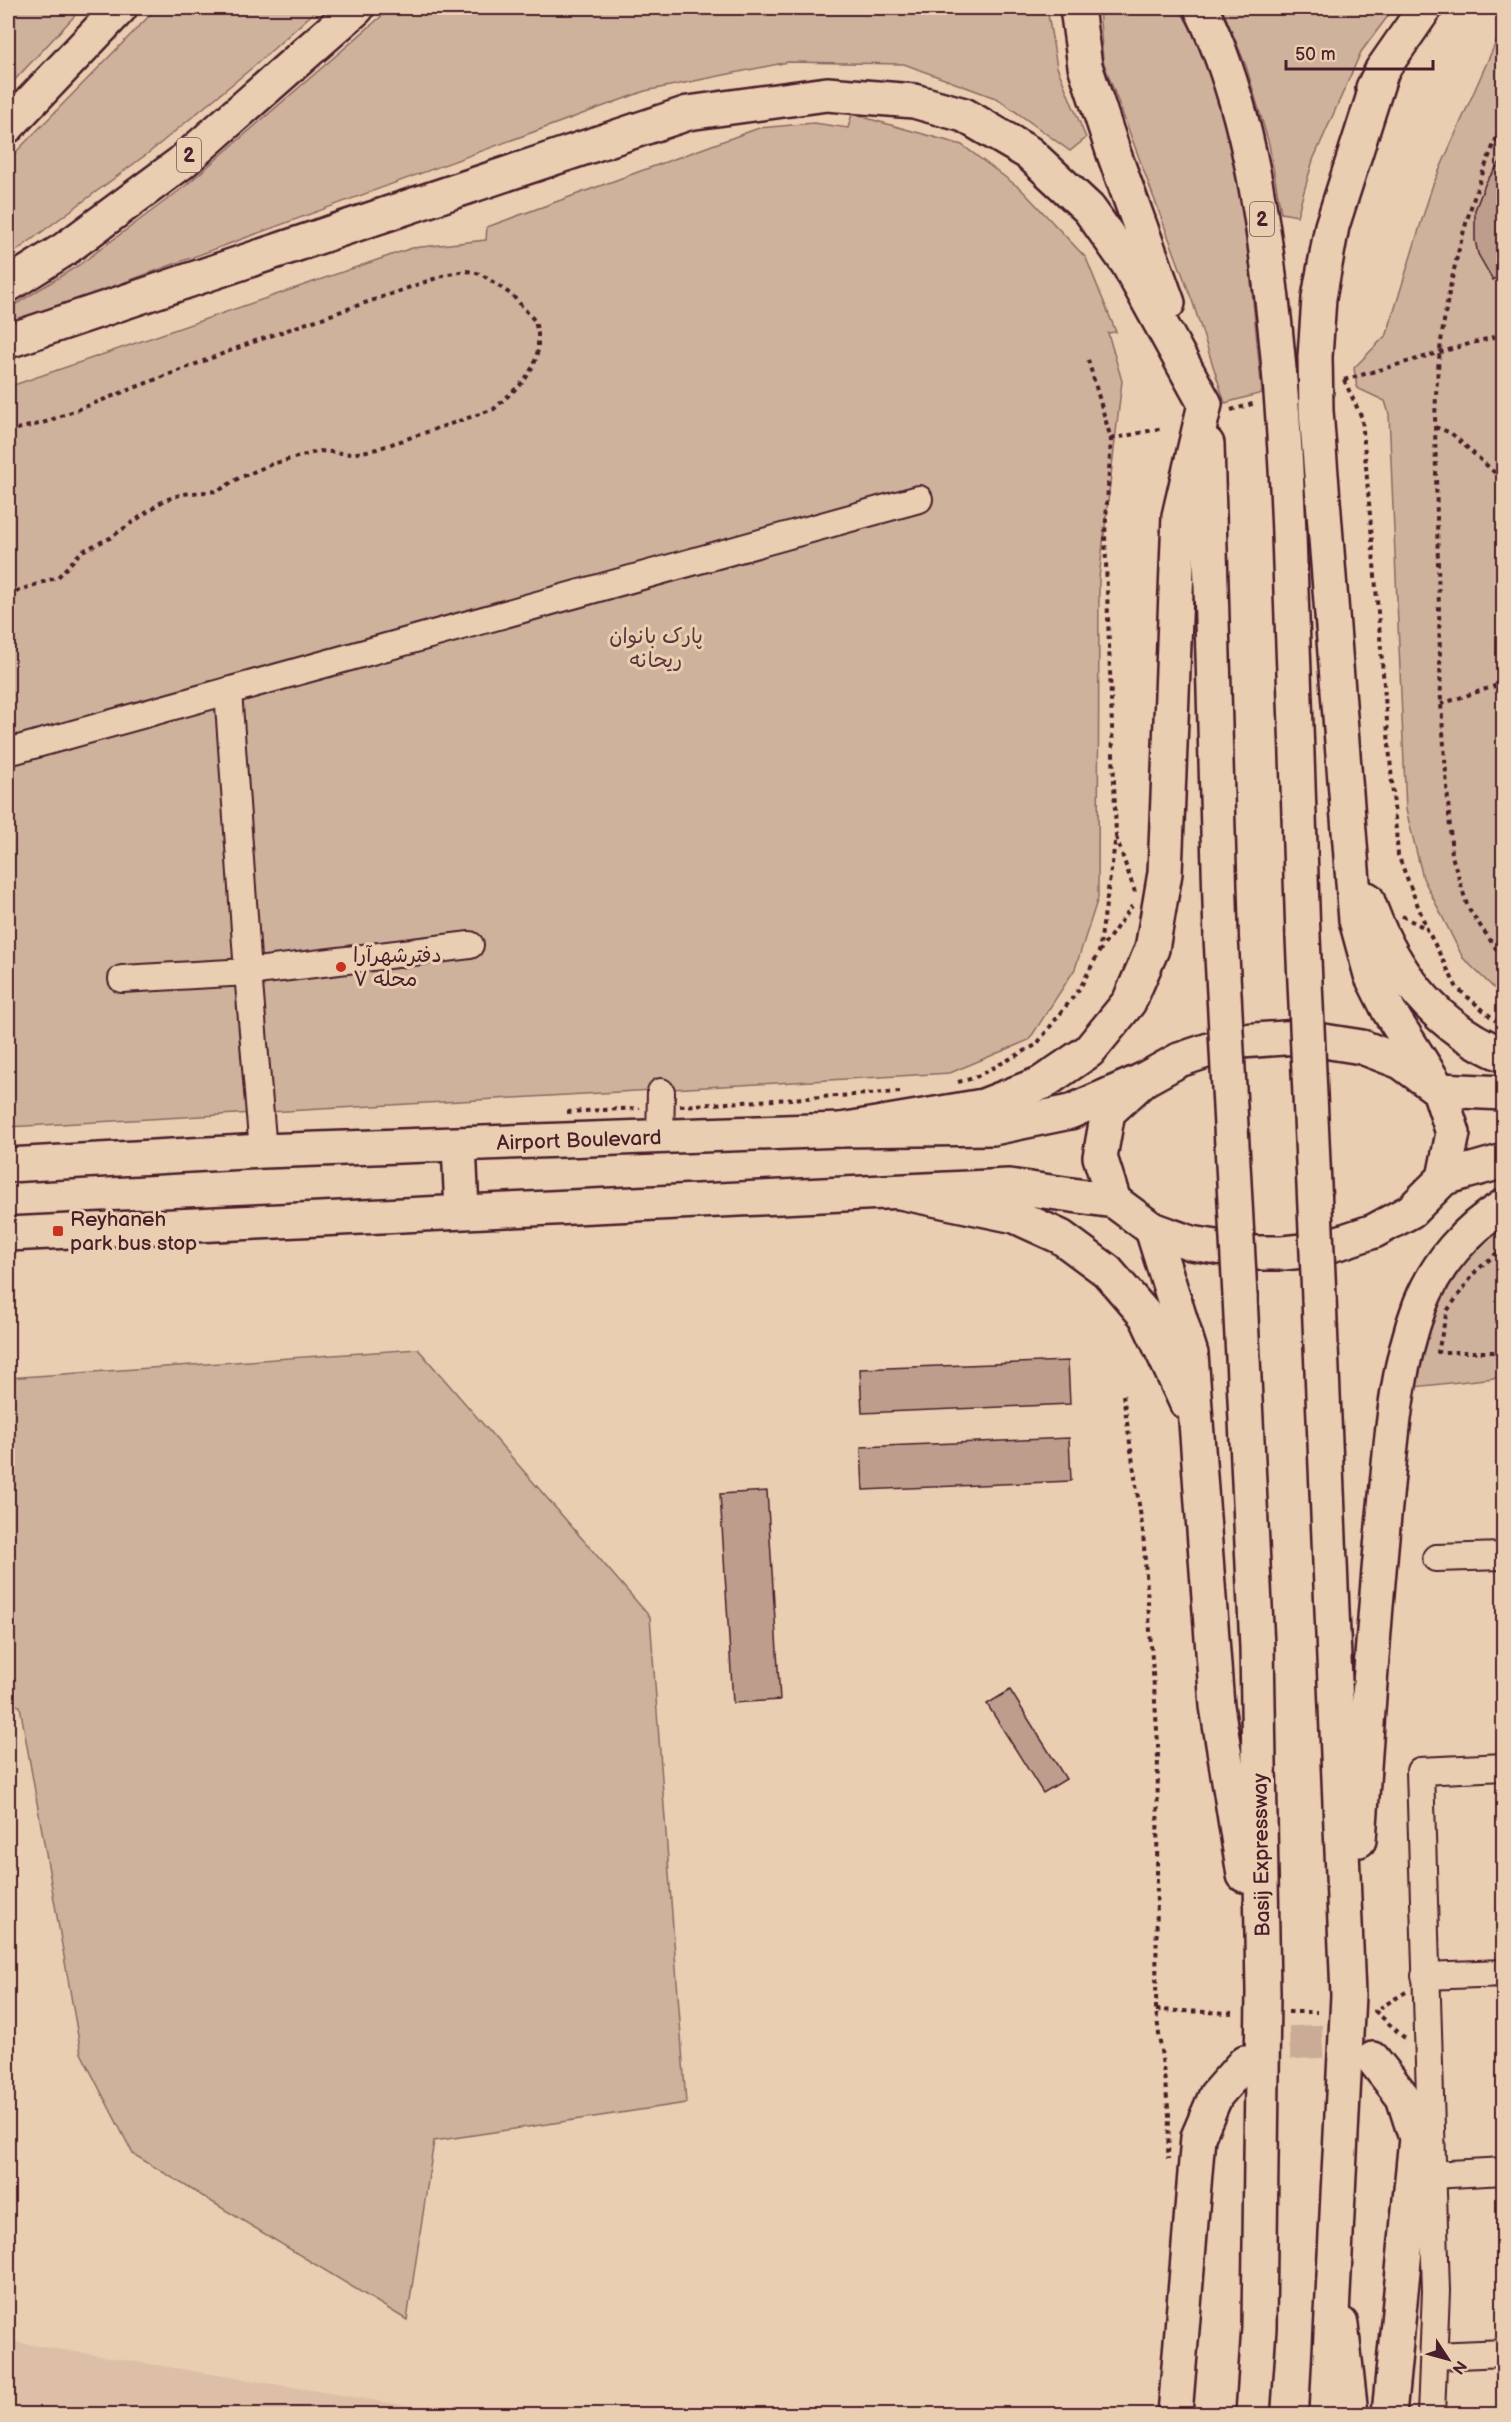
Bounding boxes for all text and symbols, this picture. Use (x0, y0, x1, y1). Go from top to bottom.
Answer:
scale bar (1286, 33, 1433, 71)
text: 50 m (1295, 44, 1336, 65)
road number: 2 (177, 138, 201, 172)
road number: 2 (1250, 202, 1274, 236)
park label: پارک بانوان ریحانه (609, 624, 703, 673)
place label: دفترشهرآرا محله ۷ (353, 943, 442, 992)
marker: دفترشهرآرا محله ۷ (334, 960, 348, 974)
street label: Airport Boulevard (496, 1125, 662, 1156)
place label: Reyhaneh park bus stop (70, 1207, 197, 1256)
marker: Reyhaneh park bus stop (51, 1224, 65, 1238)
street label: Basij Expressway (1248, 1772, 1275, 1937)
north arrow (1418, 2329, 1478, 2389)
text: N (1448, 2356, 1470, 2377)

